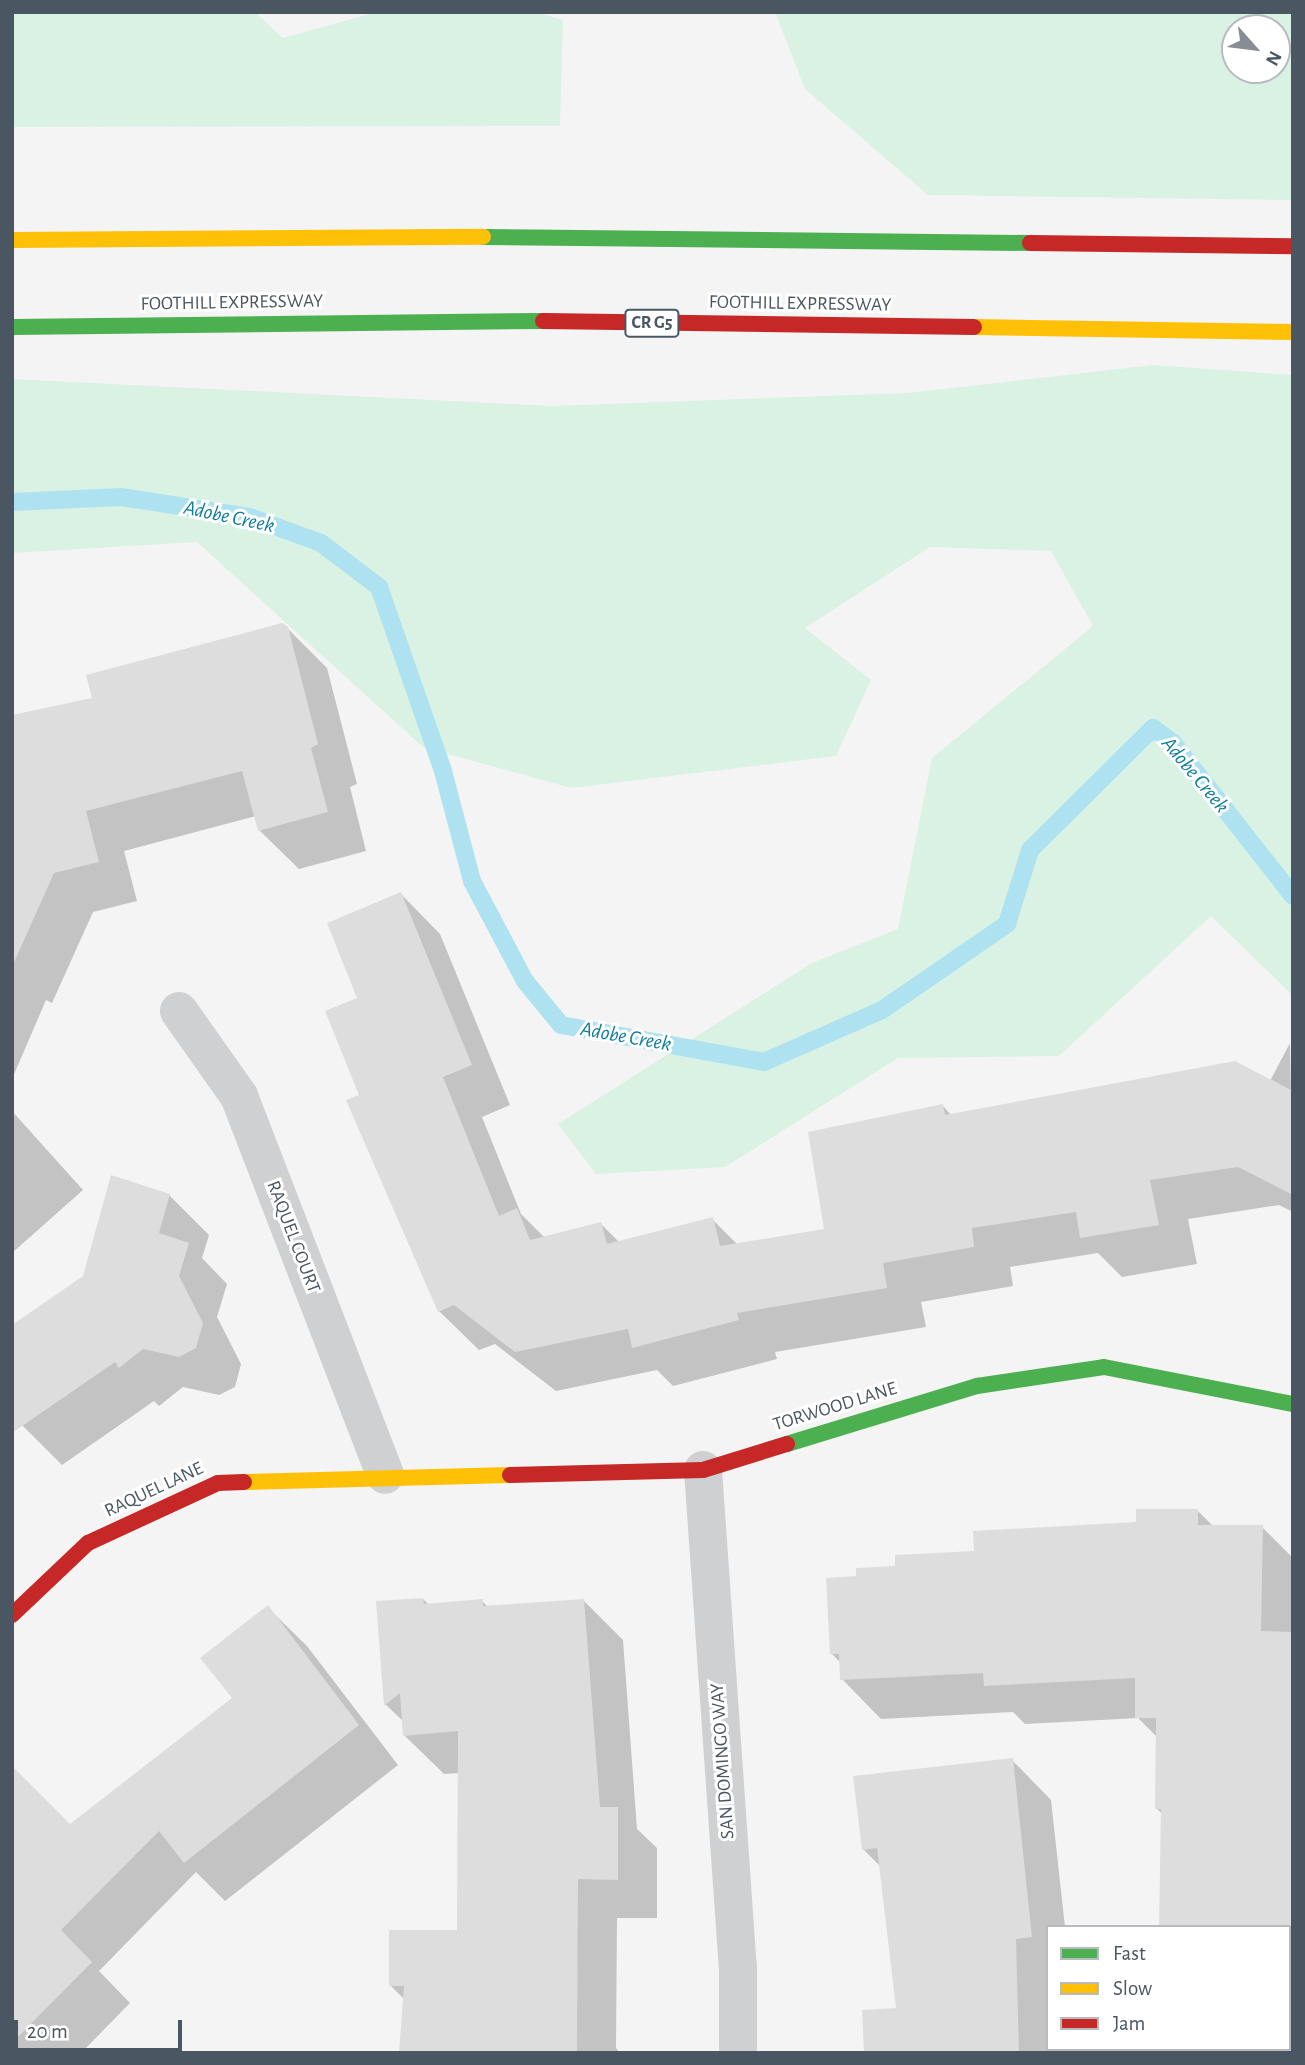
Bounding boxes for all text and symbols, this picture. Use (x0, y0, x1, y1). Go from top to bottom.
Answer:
north arrow (1221, 14, 1291, 84)
text: N (1262, 48, 1285, 68)
street label: FOOTHILL EXPRESSWAY (141, 290, 323, 316)
street label: FOOTHILL EXPRESSWAY (709, 291, 891, 317)
road number: CR G5 (624, 309, 680, 338)
water label: Adobe Creek (181, 495, 277, 539)
water label: Adobe Creek (1156, 732, 1234, 818)
water label: Adobe Creek (579, 1017, 673, 1057)
street label: RAQUEL COURT (261, 1178, 325, 1296)
street label: TORWOOD LANE (770, 1377, 900, 1437)
street label: RAQUEL LANE (101, 1457, 207, 1523)
street label: SAN DOMINGO WAY (706, 1682, 740, 1840)
legend (1046, 1925, 1291, 2051)
text: Fast (1113, 1943, 1146, 1964)
text: Slow (1113, 1978, 1152, 1999)
scale bar (18, 2006, 186, 2050)
text: Jam (1113, 2013, 1145, 2034)
text: 20 m (27, 2021, 68, 2042)

